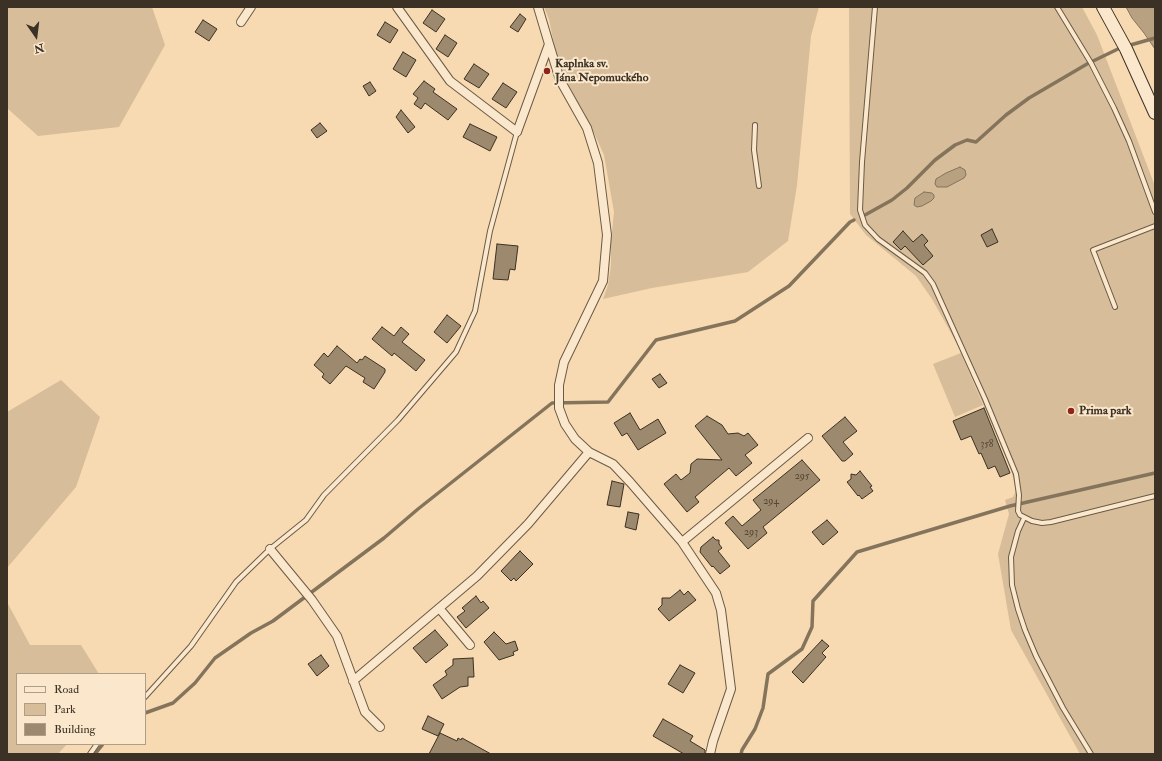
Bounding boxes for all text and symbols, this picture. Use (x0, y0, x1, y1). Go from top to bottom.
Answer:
north arrow (16, 16, 56, 56)
text: N (33, 41, 45, 56)
place label: Kaplnka sv. Jána Nepomuckého (555, 57, 648, 85)
marker: Kaplnka sv. Jána Nepomuckého (542, 66, 552, 76)
place label: Prima park (1079, 404, 1132, 418)
marker: Prima park (1066, 406, 1076, 416)
house number: 358 (981, 439, 993, 451)
house number: 295 (795, 471, 809, 483)
house number: 294 (763, 496, 779, 508)
house number: 293 (744, 527, 758, 539)
legend (16, 673, 146, 745)
text: Road (54, 682, 79, 697)
text: Park (54, 702, 76, 717)
text: Building (54, 722, 95, 737)

